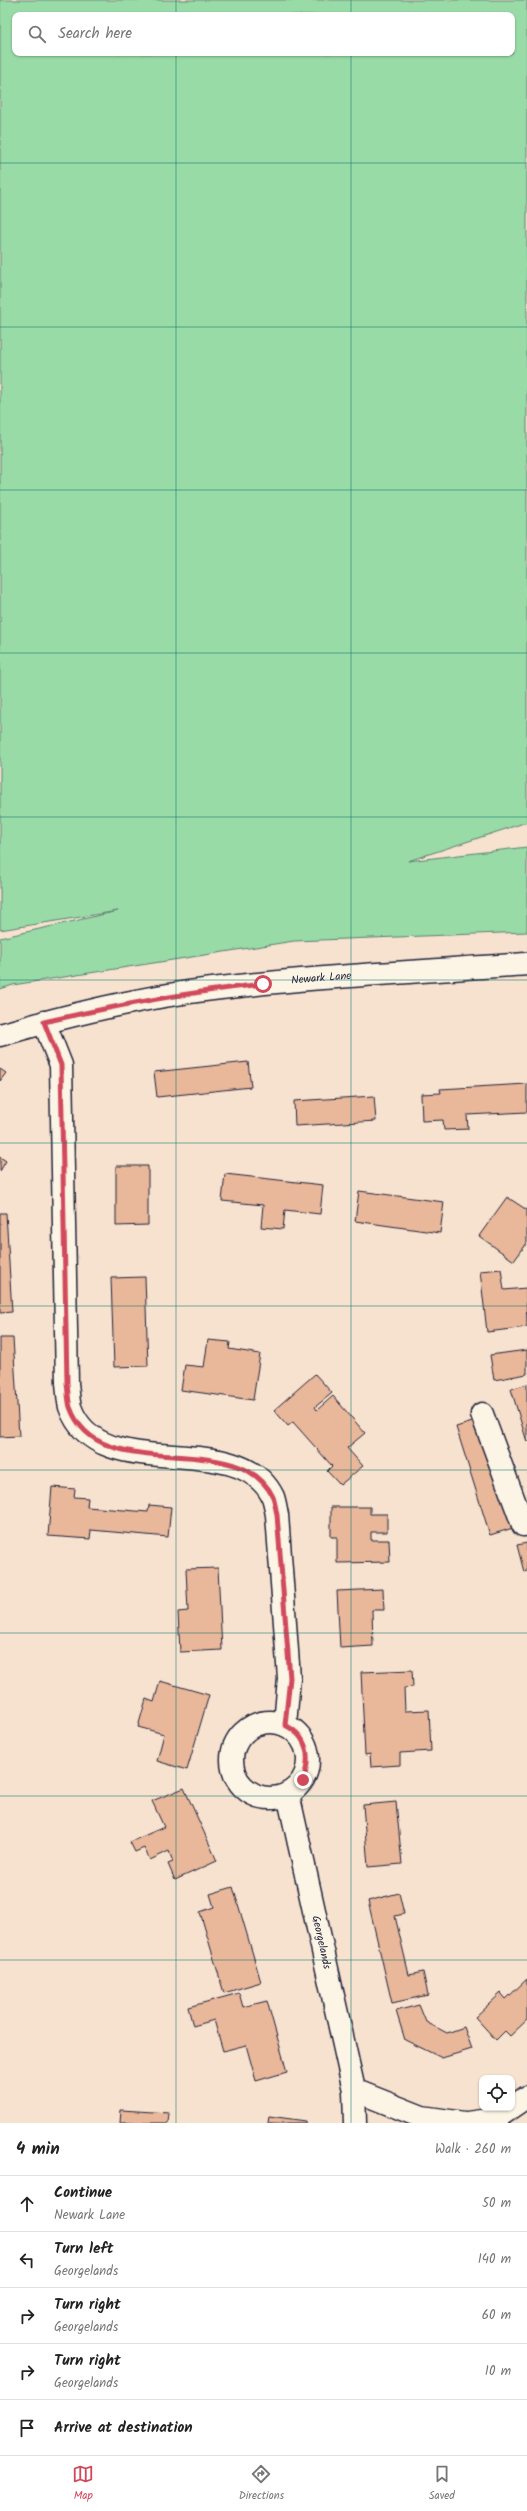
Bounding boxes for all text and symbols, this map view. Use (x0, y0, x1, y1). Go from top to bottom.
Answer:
search box (12, 12, 515, 56)
text: Search here (58, 22, 132, 46)
icon: search (26, 23, 48, 45)
street label: Newark Lane (290, 967, 352, 990)
route start (254, 975, 272, 993)
route end (294, 1771, 312, 1789)
street label: Georgelands (306, 1914, 336, 1971)
map controls (479, 2075, 515, 2111)
button: locate (479, 2075, 515, 2111)
text: 4 min (16, 2136, 60, 2163)
text: Walk · 260 m (435, 2139, 511, 2160)
text: Continue (54, 2181, 112, 2205)
icon: ahead (16, 2193, 38, 2215)
text: 50 m (482, 2193, 511, 2214)
text: Newark Lane (54, 2205, 125, 2226)
text: Turn left (54, 2237, 114, 2261)
icon: left (16, 2249, 38, 2271)
text: 140 m (478, 2249, 511, 2270)
text: Georgelands (54, 2261, 118, 2282)
text: Turn right (54, 2293, 121, 2317)
icon: right (16, 2305, 38, 2327)
text: 60 m (482, 2305, 511, 2326)
text: Georgelands (54, 2317, 118, 2338)
text: Turn right (54, 2349, 121, 2373)
icon: right (16, 2361, 38, 2383)
text: 10 m (485, 2361, 511, 2382)
text: Georgelands (54, 2373, 118, 2394)
text: Arrive at destination (54, 2416, 193, 2440)
icon: arrive (16, 2417, 38, 2439)
tab: Map (72, 2463, 94, 2505)
tab: Directions (239, 2463, 284, 2505)
tab: Saved (429, 2463, 455, 2505)

